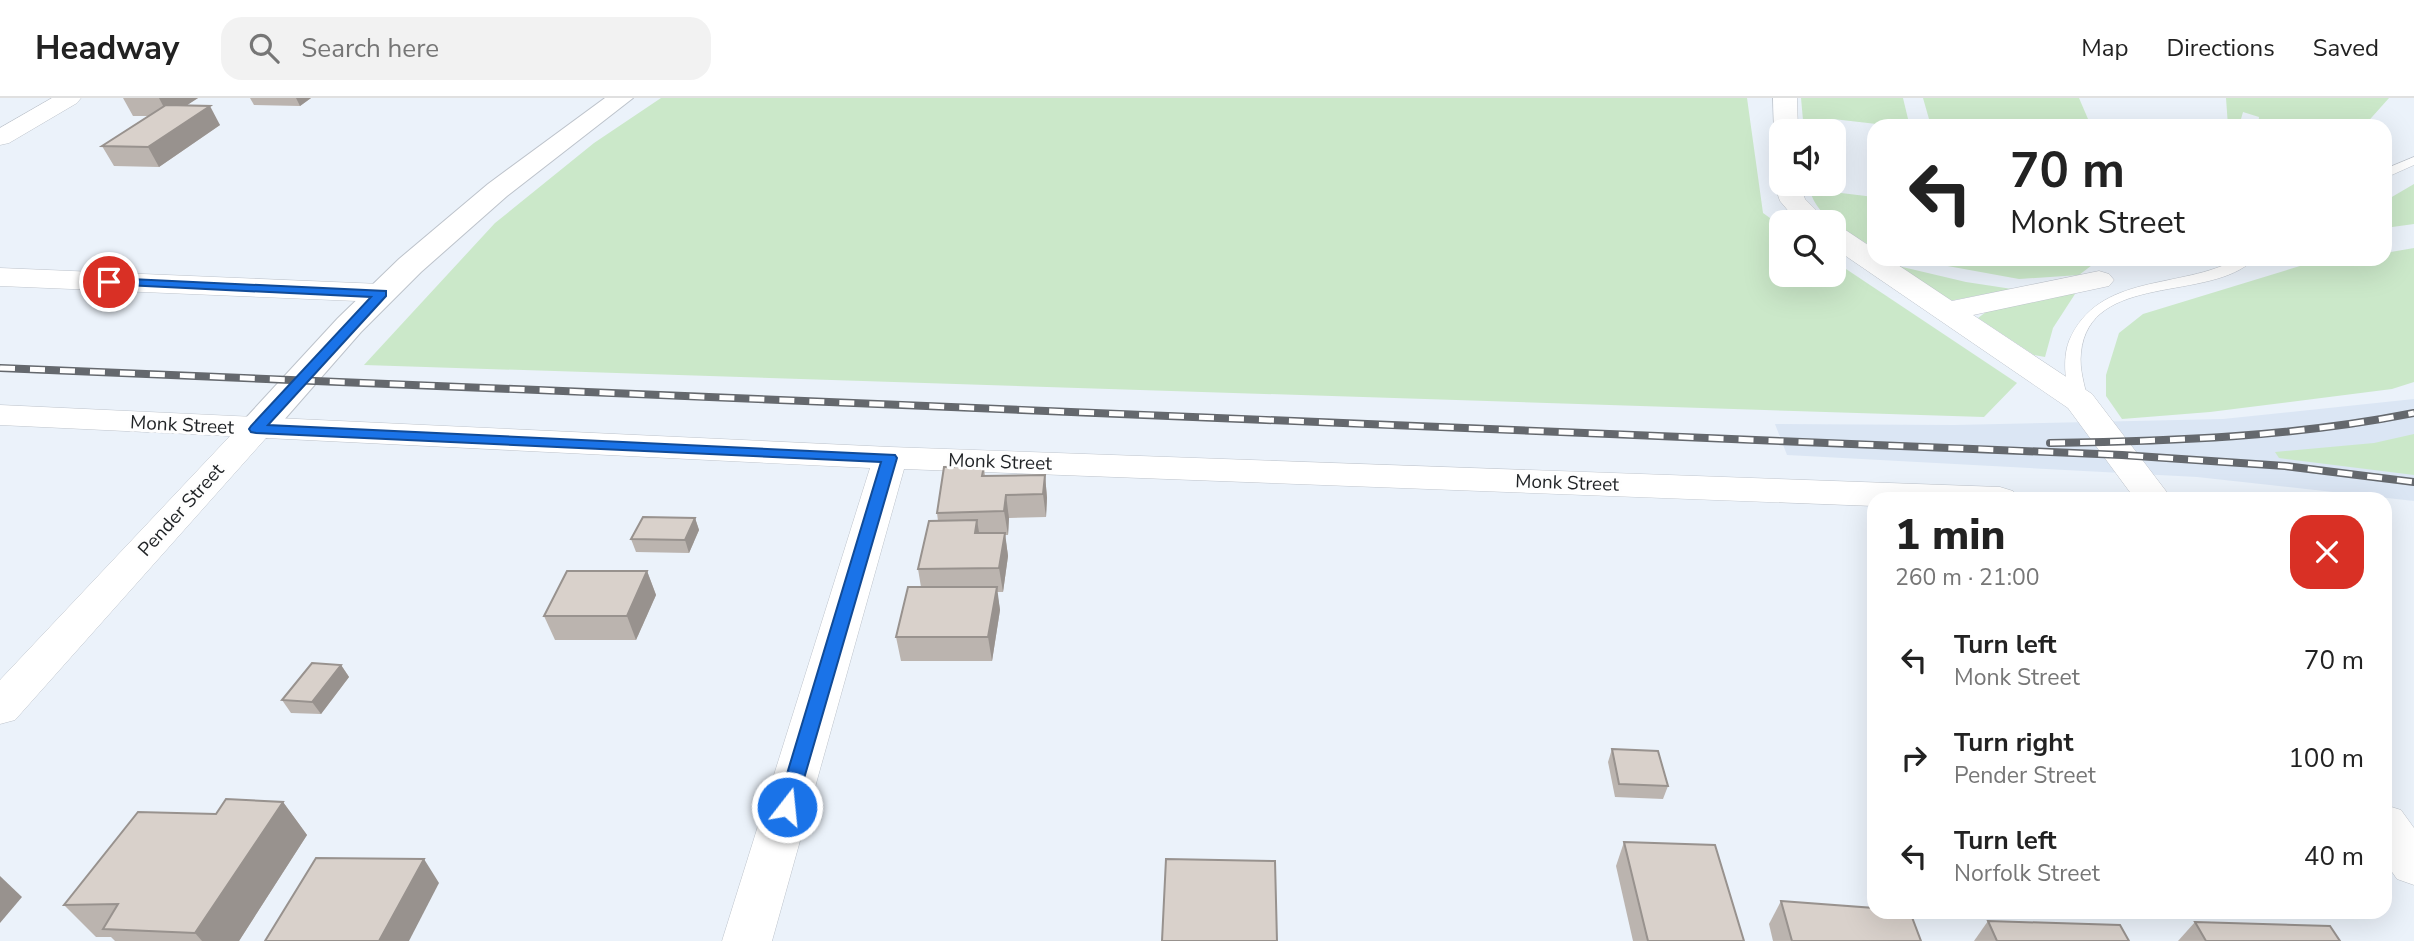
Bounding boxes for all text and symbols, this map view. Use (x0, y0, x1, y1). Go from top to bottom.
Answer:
search box (221, 17, 711, 80)
text: Headway (35, 26, 179, 71)
icon: search (245, 29, 283, 67)
text: Search here (301, 31, 439, 66)
text: Map (2081, 32, 2128, 64)
text: Directions (2166, 32, 2275, 64)
text: Saved (2313, 32, 2379, 64)
map controls (1769, 119, 1846, 287)
button: sound (1769, 119, 1846, 196)
text: 70 m (2010, 137, 2125, 204)
icon: left (1895, 147, 1986, 238)
text: Monk Street (2010, 201, 2185, 244)
button: search (1769, 210, 1846, 287)
pin (79, 252, 139, 312)
icon: arrive (90, 263, 128, 301)
street label: Monk Street (129, 409, 235, 441)
street label: Monk Street (948, 447, 1053, 477)
street label: Pender Street (132, 457, 230, 562)
street label: Monk Street (1515, 468, 1620, 498)
text: 1 min (1895, 507, 2005, 564)
button: close (2290, 515, 2364, 589)
text: 260 m · 21:00 (1895, 562, 2040, 593)
text: Turn left (1954, 627, 2057, 662)
icon: left (1895, 641, 1933, 679)
text: 70 m (2304, 643, 2364, 678)
text: Monk Street (1954, 662, 2080, 693)
text: Turn right (1954, 725, 2073, 760)
icon: right (1895, 739, 1933, 777)
text: 100 m (2288, 741, 2364, 776)
text: Pender Street (1954, 760, 2096, 791)
position arrow (750, 770, 824, 844)
text: Turn left (1954, 823, 2057, 858)
icon: left (1895, 837, 1933, 875)
text: 40 m (2304, 839, 2364, 874)
text: Norfolk Street (1954, 858, 2100, 889)

